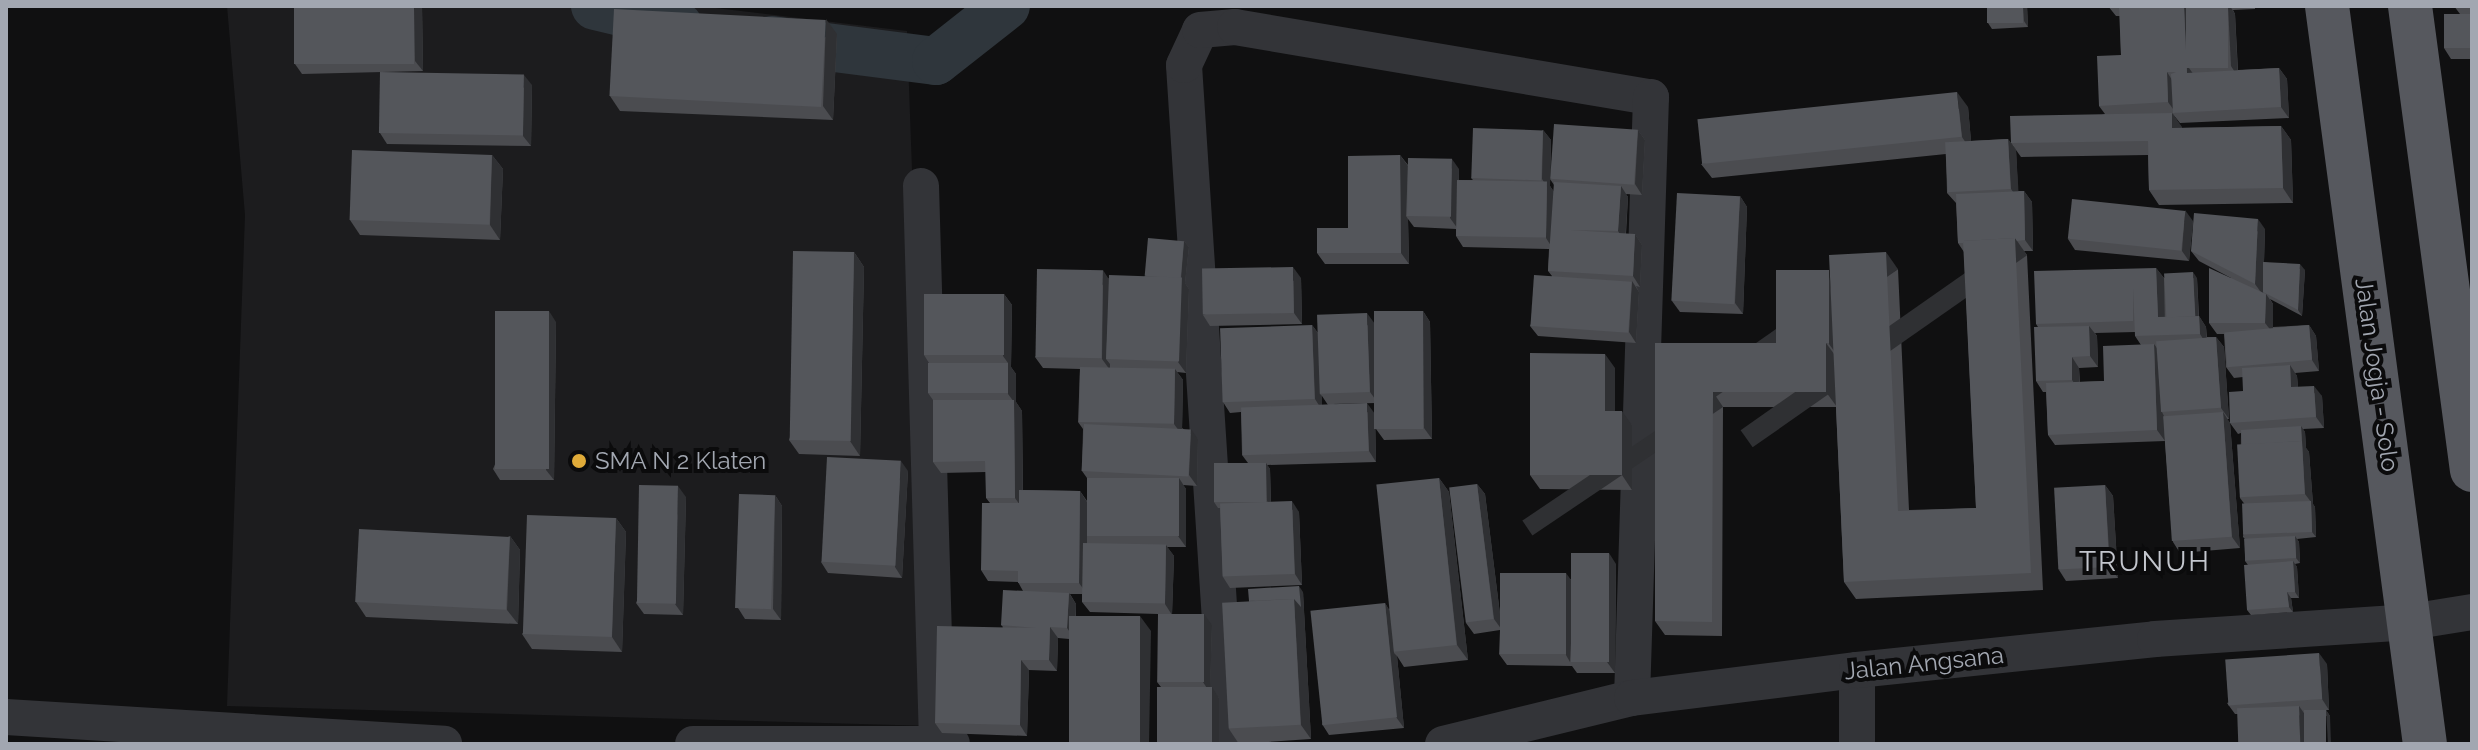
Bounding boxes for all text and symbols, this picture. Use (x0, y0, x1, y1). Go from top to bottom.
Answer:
street label: Jalan Jogja - Solo (2349, 276, 2405, 474)
place label: SMA N 2 Klaten (595, 447, 767, 475)
marker: SMA N 2 Klaten (570, 452, 588, 470)
district label: TRUNUH (2079, 545, 2211, 579)
street label: Jalan Angsana (1842, 640, 2006, 686)

